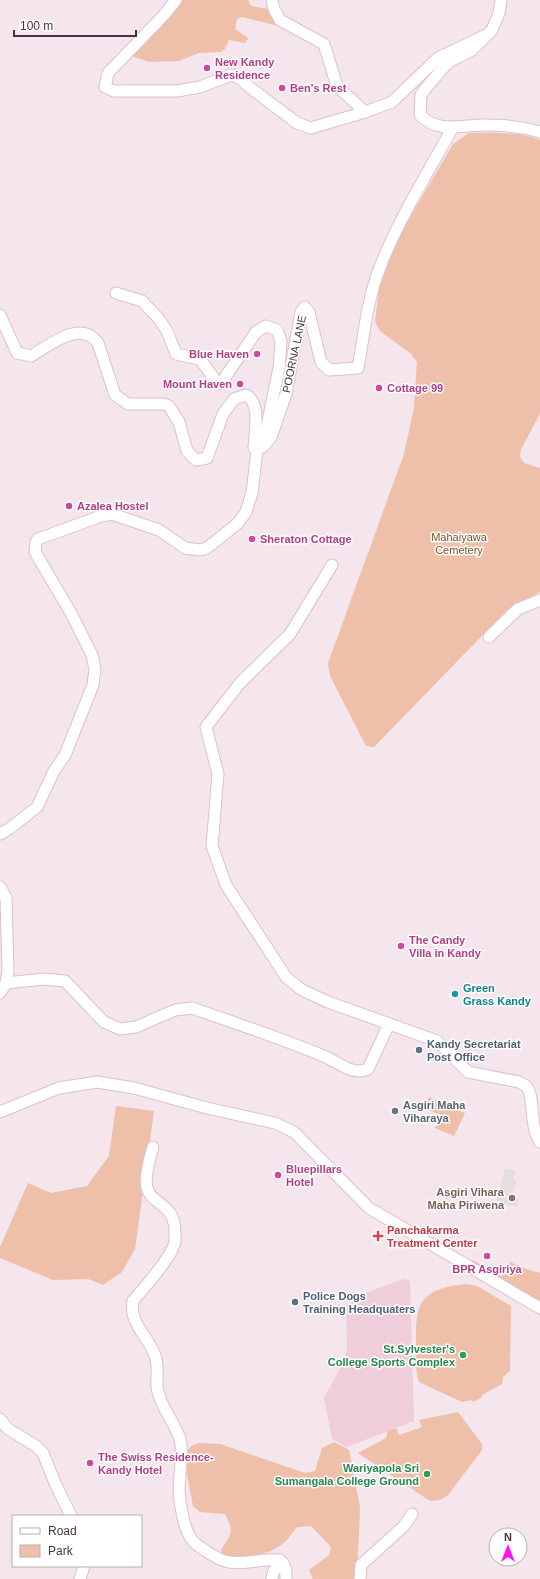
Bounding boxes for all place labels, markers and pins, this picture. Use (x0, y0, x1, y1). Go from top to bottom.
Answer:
place label: New Kandy Residence (215, 56, 275, 81)
marker: New Kandy Residence (202, 63, 212, 73)
place label: Ben's Rest (290, 82, 347, 94)
marker: Ben's Rest (277, 83, 287, 93)
place label: Blue Haven (189, 348, 249, 360)
marker: Blue Haven (252, 349, 262, 359)
place label: Mount Haven (163, 378, 232, 390)
marker: Mount Haven (235, 379, 245, 389)
place label: Cottage 99 (387, 382, 443, 394)
marker: Cottage 99 (374, 383, 384, 393)
place label: Azalea Hostel (77, 500, 149, 512)
marker: Azalea Hostel (64, 501, 74, 511)
place label: Sheraton Cottage (260, 533, 352, 545)
marker: Sheraton Cottage (247, 534, 257, 544)
place label: The Candy Villa in Kandy (409, 934, 482, 959)
marker: The Candy Villa in Kandy (396, 941, 406, 951)
place label: Green Grass Kandy (463, 982, 532, 1007)
marker: Green Grass Kandy (450, 989, 460, 999)
place label: Kandy Secretariat Post Office (427, 1038, 521, 1063)
marker: Kandy Secretariat Post Office (414, 1045, 424, 1055)
place label: Asgiri Maha Viharaya (403, 1099, 466, 1124)
marker: Asgiri Maha Viharaya (390, 1106, 400, 1116)
place label: Bluepillars Hotel (286, 1163, 342, 1188)
marker: Bluepillars Hotel (273, 1170, 283, 1180)
place label: Asgiri Vihara Maha Piriwena (428, 1186, 505, 1211)
marker: Asgiri Vihara Maha Piriwena (507, 1193, 517, 1203)
place label: Panchakarma Treatment Center (387, 1224, 478, 1249)
marker: Panchakarma Treatment Center (372, 1230, 384, 1242)
marker: BPR Asgiriya (482, 1251, 492, 1261)
place label: BPR Asgiriya (452, 1263, 523, 1275)
place label: Police Dogs Training Headquaters (303, 1290, 415, 1315)
marker: Police Dogs Training Headquaters (290, 1297, 300, 1307)
place label: St.Sylvester's College Sports Complex (328, 1343, 456, 1368)
marker: St.Sylvester's College Sports Complex (458, 1350, 468, 1360)
place label: The Swiss Residence- Kandy Hotel (98, 1451, 214, 1476)
marker: The Swiss Residence- Kandy Hotel (85, 1458, 95, 1468)
place label: Wariyapola Sri Sumangala College Ground (275, 1462, 419, 1487)
marker: Wariyapola Sri Sumangala College Ground (422, 1469, 432, 1479)

